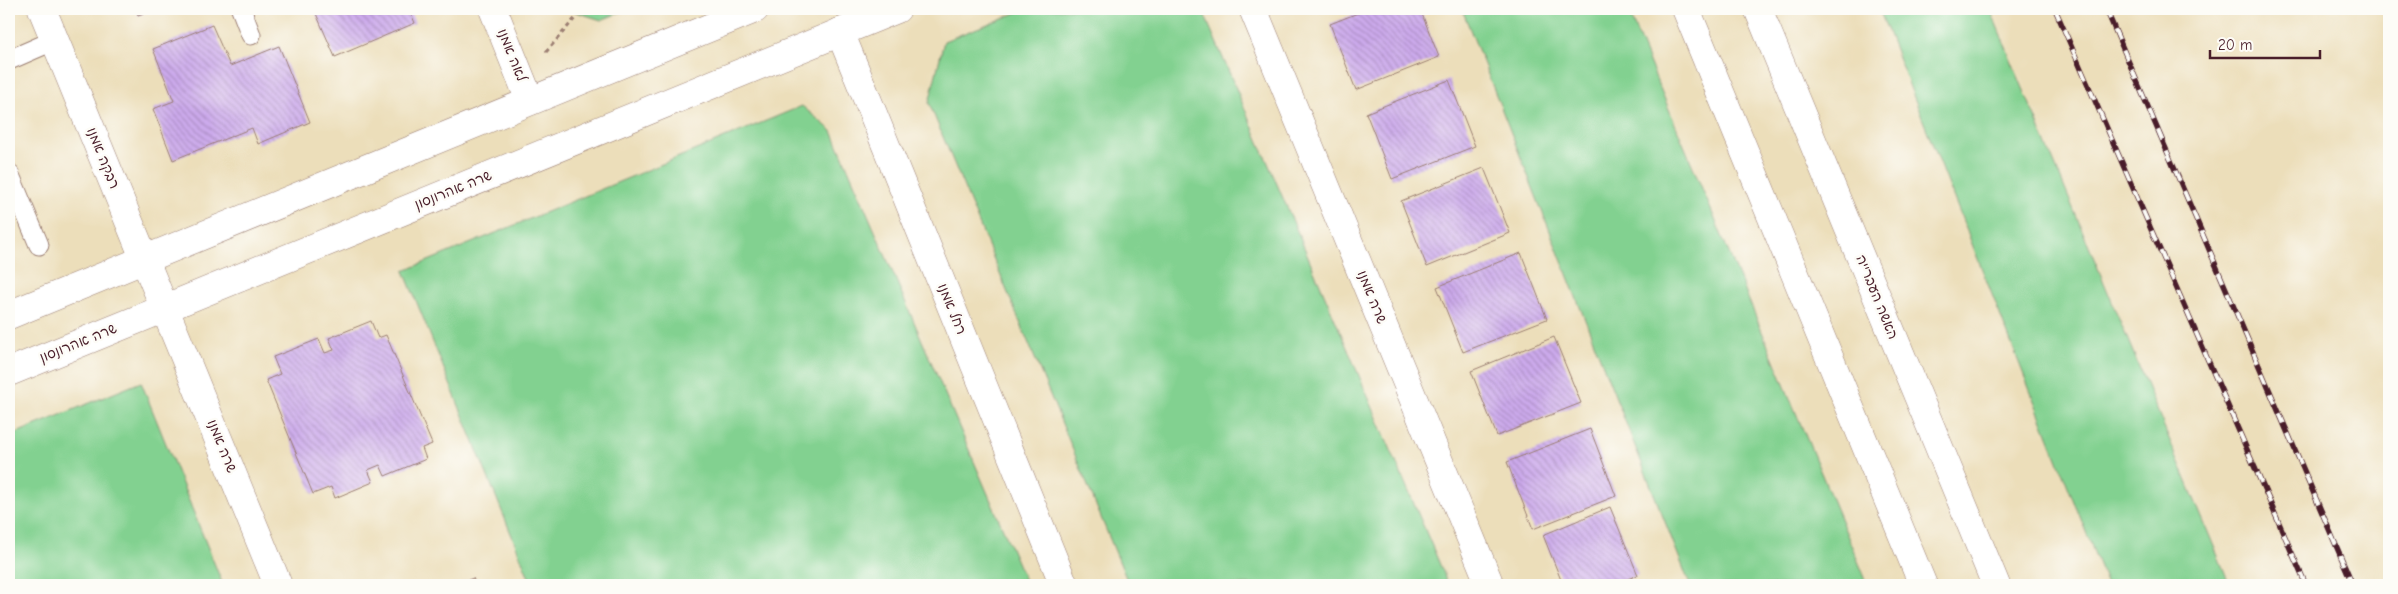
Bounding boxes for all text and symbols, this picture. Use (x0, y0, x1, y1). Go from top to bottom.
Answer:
street label: לאה אמנו (494, 26, 530, 84)
scale bar (2210, 28, 2320, 60)
text: 20 m (2218, 36, 2252, 54)
street label: רבקה אמנו (83, 125, 123, 191)
street label: שרה אהרונסון (412, 167, 494, 213)
street label: האשה העברייה (1852, 252, 1902, 342)
street label: שרה אמנו (1354, 268, 1390, 326)
street label: רחל אמנו (934, 281, 970, 337)
street label: שרה אהרונסון (37, 320, 119, 366)
street label: שרה אמנו (204, 417, 240, 475)

